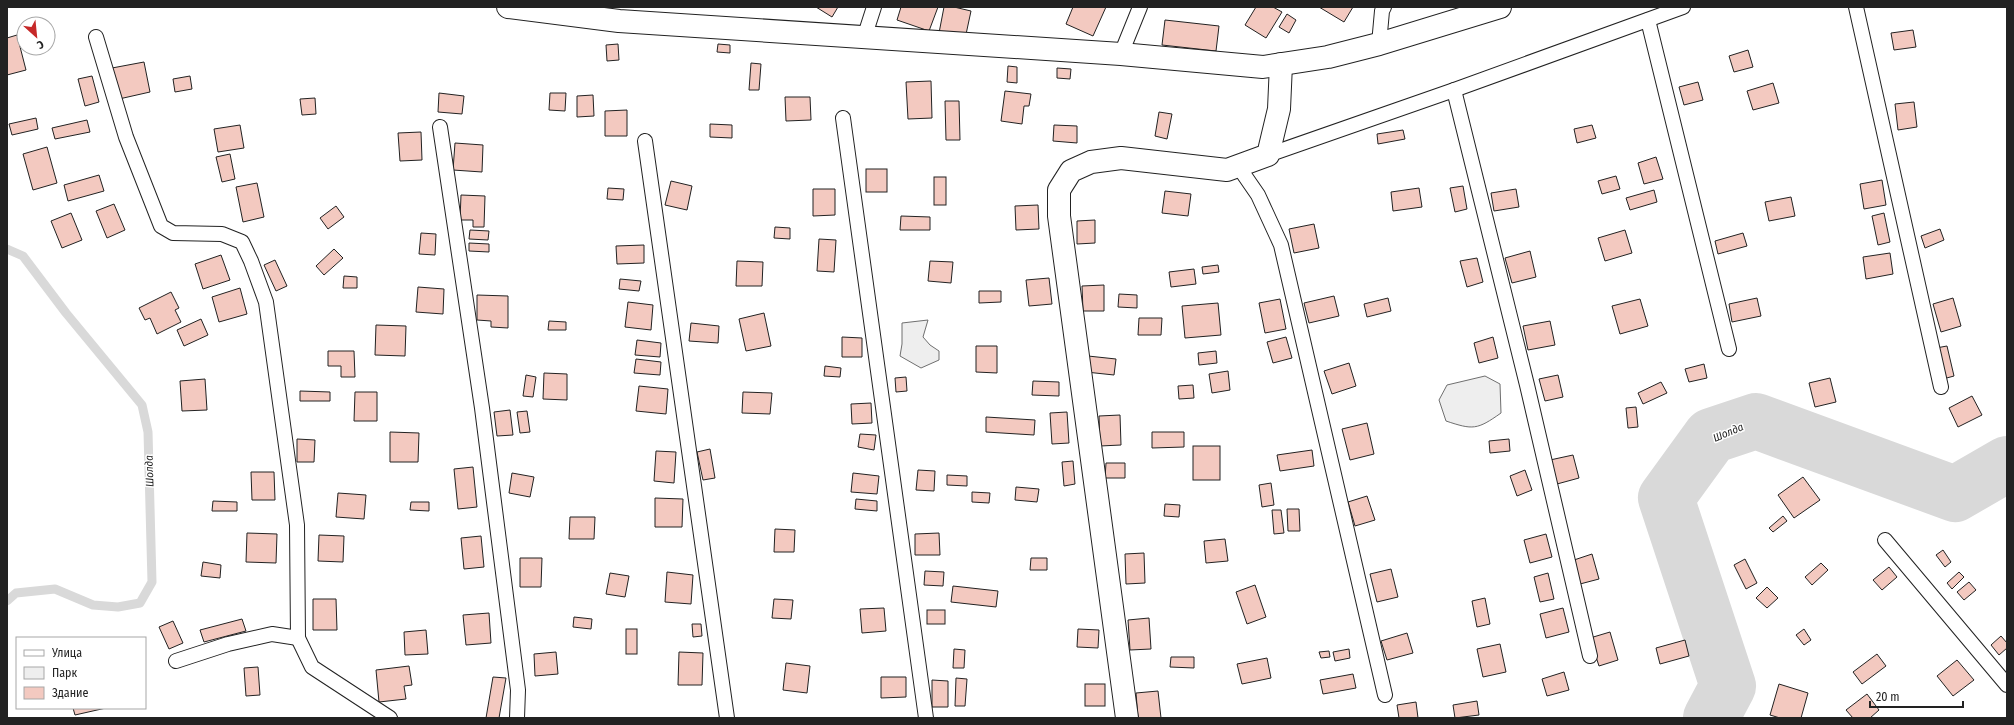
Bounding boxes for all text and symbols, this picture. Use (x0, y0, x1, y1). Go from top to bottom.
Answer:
north arrow (16, 16, 56, 56)
text: С (35, 37, 46, 52)
water label: Шолда (1711, 420, 1746, 445)
water label: Шолда (142, 455, 157, 487)
legend (16, 637, 146, 709)
text: Улица (51, 646, 82, 660)
text: Парк (52, 666, 78, 680)
scale bar (1870, 683, 1963, 709)
text: Здание (52, 686, 88, 700)
text: 20 m (1876, 690, 1900, 704)

